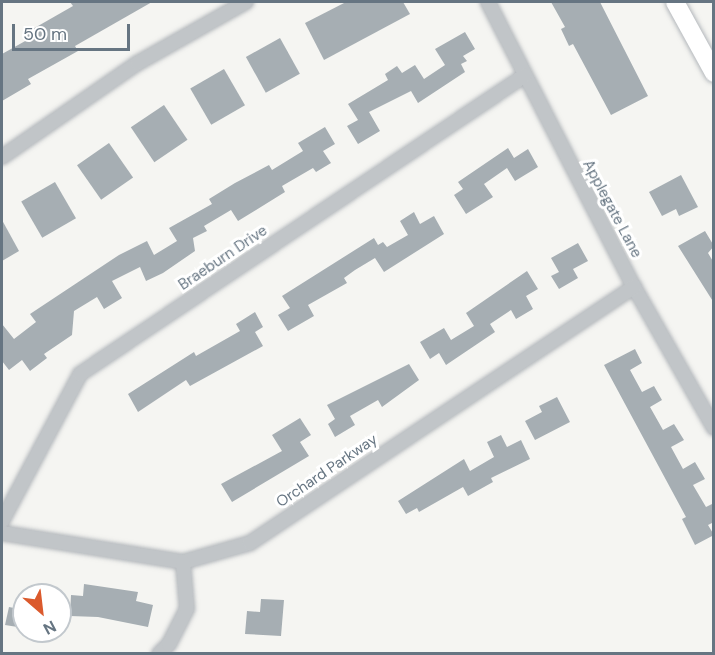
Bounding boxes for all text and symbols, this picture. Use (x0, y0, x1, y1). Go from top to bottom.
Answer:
scale bar (15, 12, 134, 50)
text: 50 m (23, 22, 67, 46)
street label: Applegate Lane (579, 157, 645, 261)
street label: Braeburn Drive (175, 222, 271, 294)
street label: Orchard Parkway (273, 431, 381, 511)
north arrow (12, 583, 72, 643)
text: N (40, 616, 60, 640)

